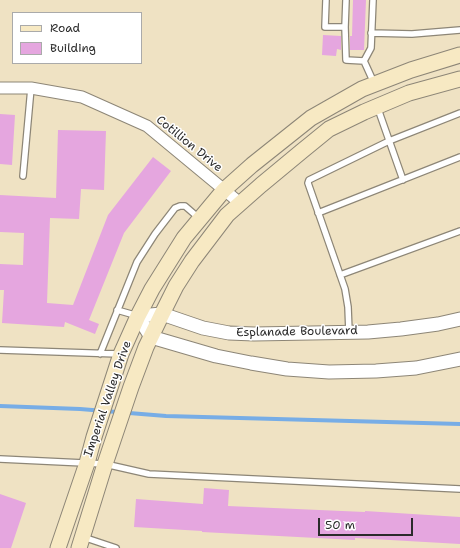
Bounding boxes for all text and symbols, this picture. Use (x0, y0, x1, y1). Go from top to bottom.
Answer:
legend (12, 12, 142, 64)
text: Road (50, 20, 80, 36)
text: Building (50, 40, 96, 56)
street label: Cotillion Drive (153, 113, 225, 175)
street label: Esplanade Boulevard (236, 324, 358, 340)
street label: Imperial Valley Drive (81, 339, 135, 459)
scale bar (320, 510, 415, 536)
text: 50 m (325, 517, 355, 533)

